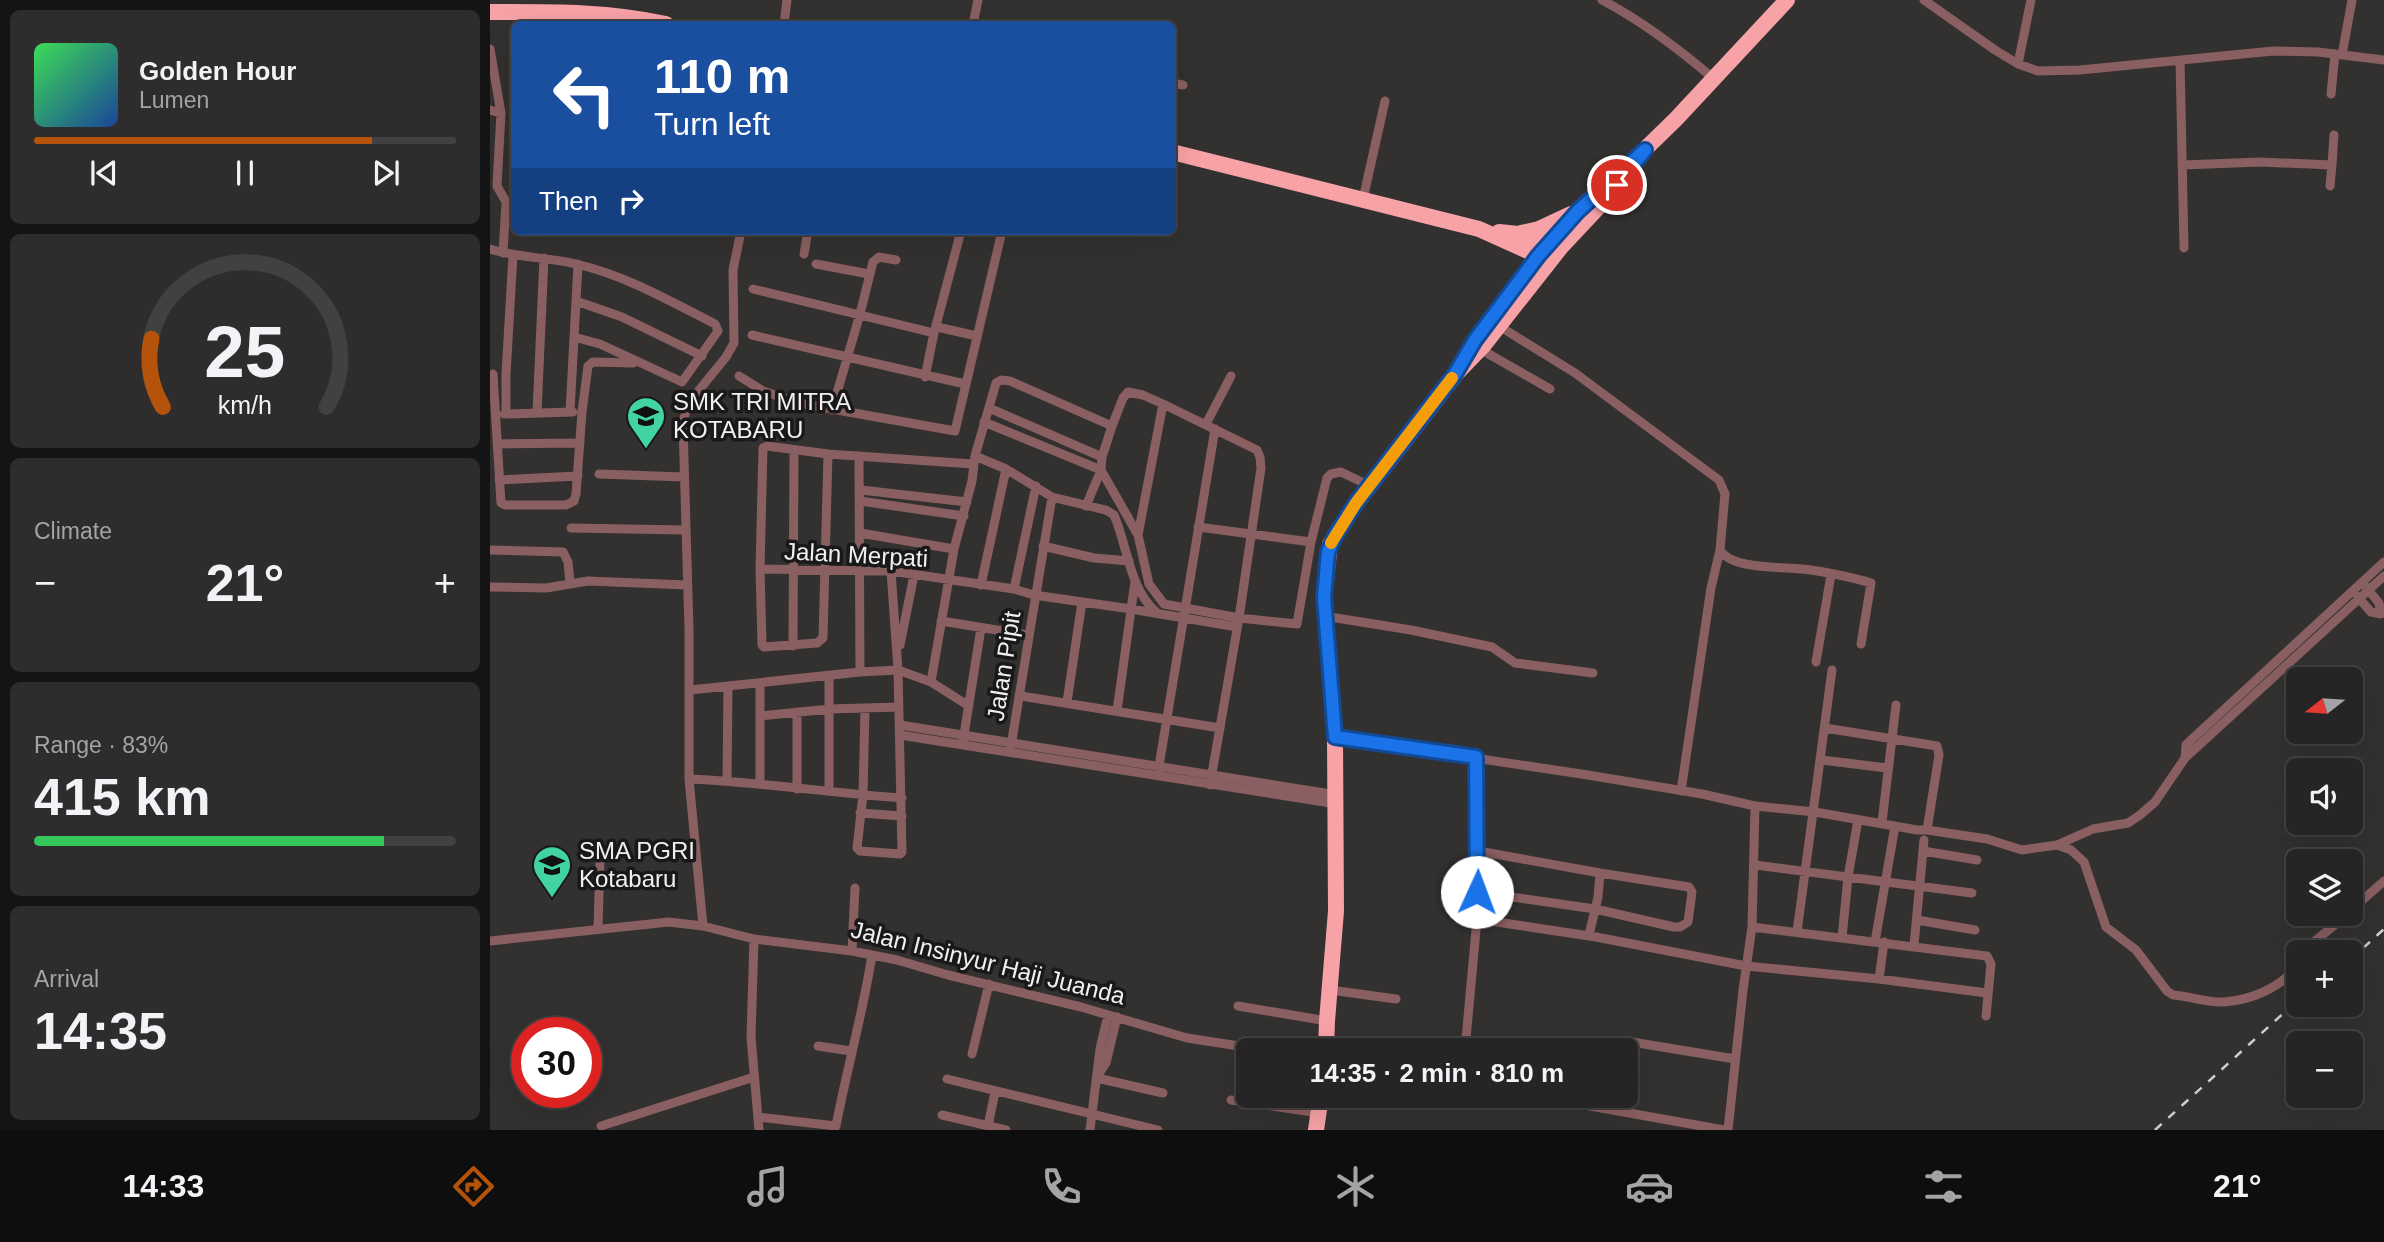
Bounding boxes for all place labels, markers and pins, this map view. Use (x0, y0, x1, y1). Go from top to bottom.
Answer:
pin (1587, 155, 1647, 215)
place label: SMK TRI MITRA KOTABARU (673, 388, 851, 443)
school or university icon: SMK TRI MITRA KOTABARU (625, 395, 667, 450)
place label: SMA PGRI Kotabaru (579, 837, 695, 892)
school or university icon: SMA PGRI Kotabaru (531, 844, 573, 899)

